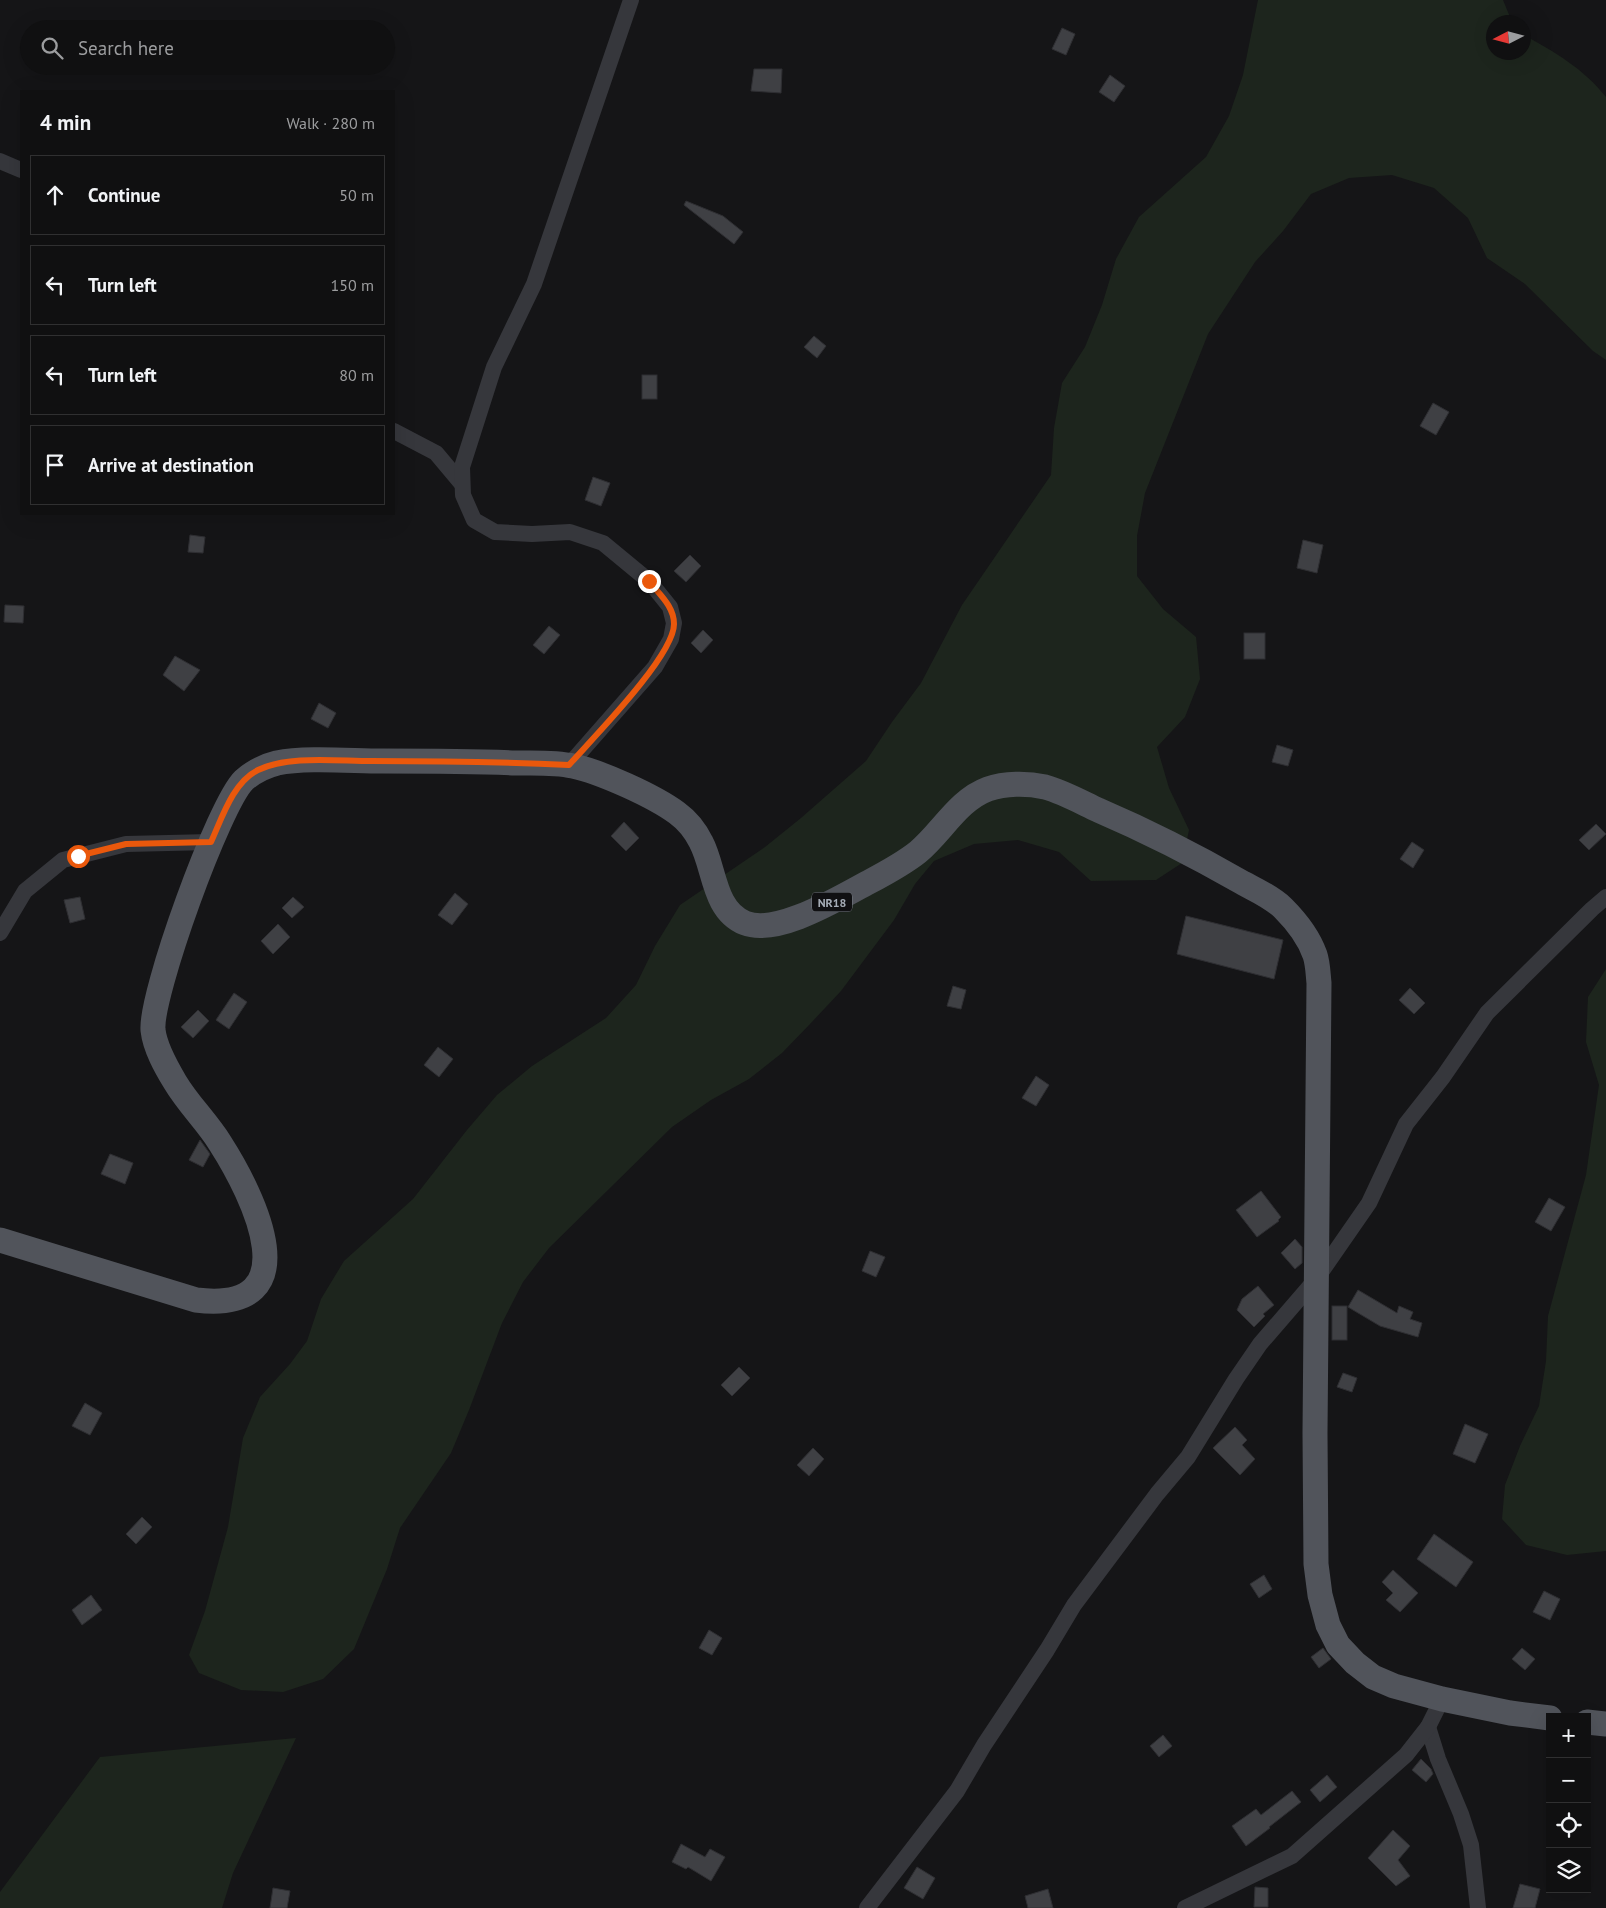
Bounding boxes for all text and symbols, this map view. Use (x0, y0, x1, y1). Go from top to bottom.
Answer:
north arrow (1486, 15, 1531, 60)
search box (20, 20, 395, 75)
icon: search (38, 34, 66, 62)
text: Search here (78, 36, 174, 60)
text: 4 min (40, 109, 91, 136)
text: Walk · 280 m (286, 113, 375, 133)
icon: ahead (41, 181, 69, 209)
text: Continue (88, 183, 160, 207)
text: 50 m (339, 185, 374, 205)
icon: left (41, 271, 69, 299)
text: Turn left (88, 273, 157, 297)
text: 150 m (331, 275, 374, 295)
icon: left (41, 361, 69, 389)
text: Turn left (88, 363, 157, 387)
text: 80 m (339, 365, 374, 385)
icon: arrive (41, 451, 69, 479)
text: Arrive at destination (88, 453, 254, 477)
route end (638, 570, 661, 593)
route start (67, 845, 90, 868)
road number: NR18 (812, 892, 852, 912)
map controls (1546, 1713, 1591, 1893)
button: + (1546, 1713, 1591, 1758)
button: − (1546, 1758, 1591, 1803)
button: locate (1546, 1803, 1591, 1848)
button: layers (1546, 1848, 1591, 1893)

